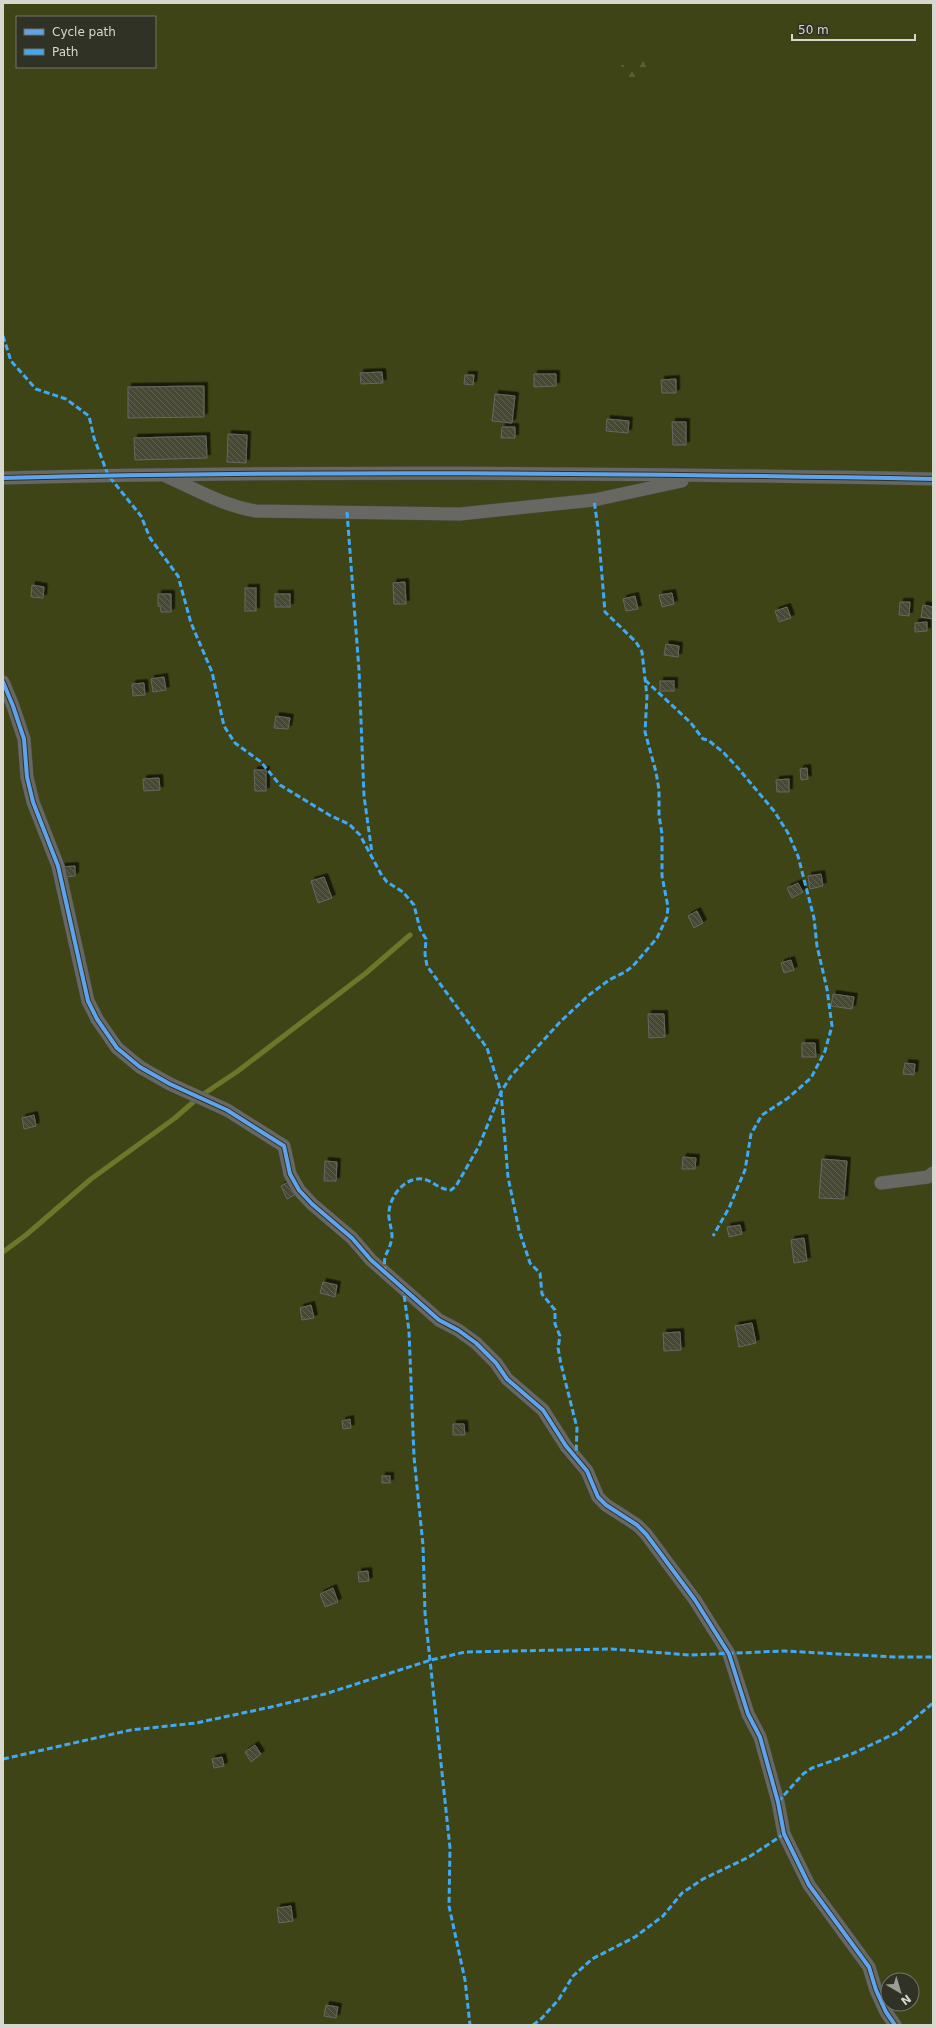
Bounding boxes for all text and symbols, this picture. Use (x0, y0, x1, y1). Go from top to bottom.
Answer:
legend (16, 16, 156, 68)
scale bar (792, 16, 915, 42)
text: 50 m (798, 23, 829, 37)
text: Cycle path (52, 25, 116, 39)
text: Path (52, 45, 78, 59)
north arrow (880, 1972, 920, 2012)
text: N (898, 1992, 913, 2007)

